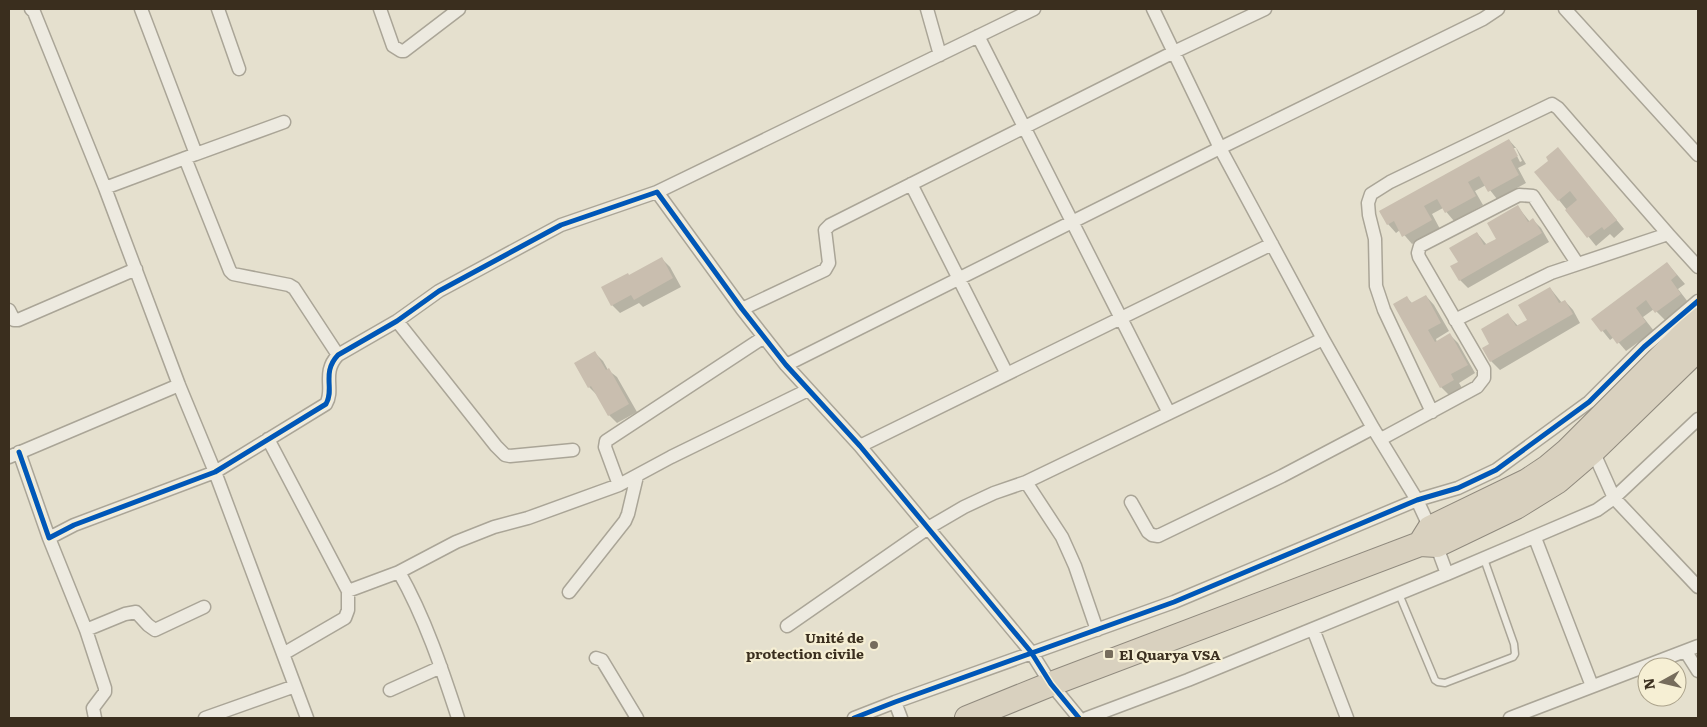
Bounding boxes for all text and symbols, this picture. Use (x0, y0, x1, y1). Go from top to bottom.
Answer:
place label: Unité de protection civile (746, 627, 864, 663)
marker: Unité de protection civile (868, 639, 880, 651)
place label: El Quarya VSA (1119, 644, 1221, 664)
marker: El Quarya VSA (1103, 648, 1115, 660)
north arrow (1637, 657, 1687, 707)
text: N (1637, 676, 1659, 691)

